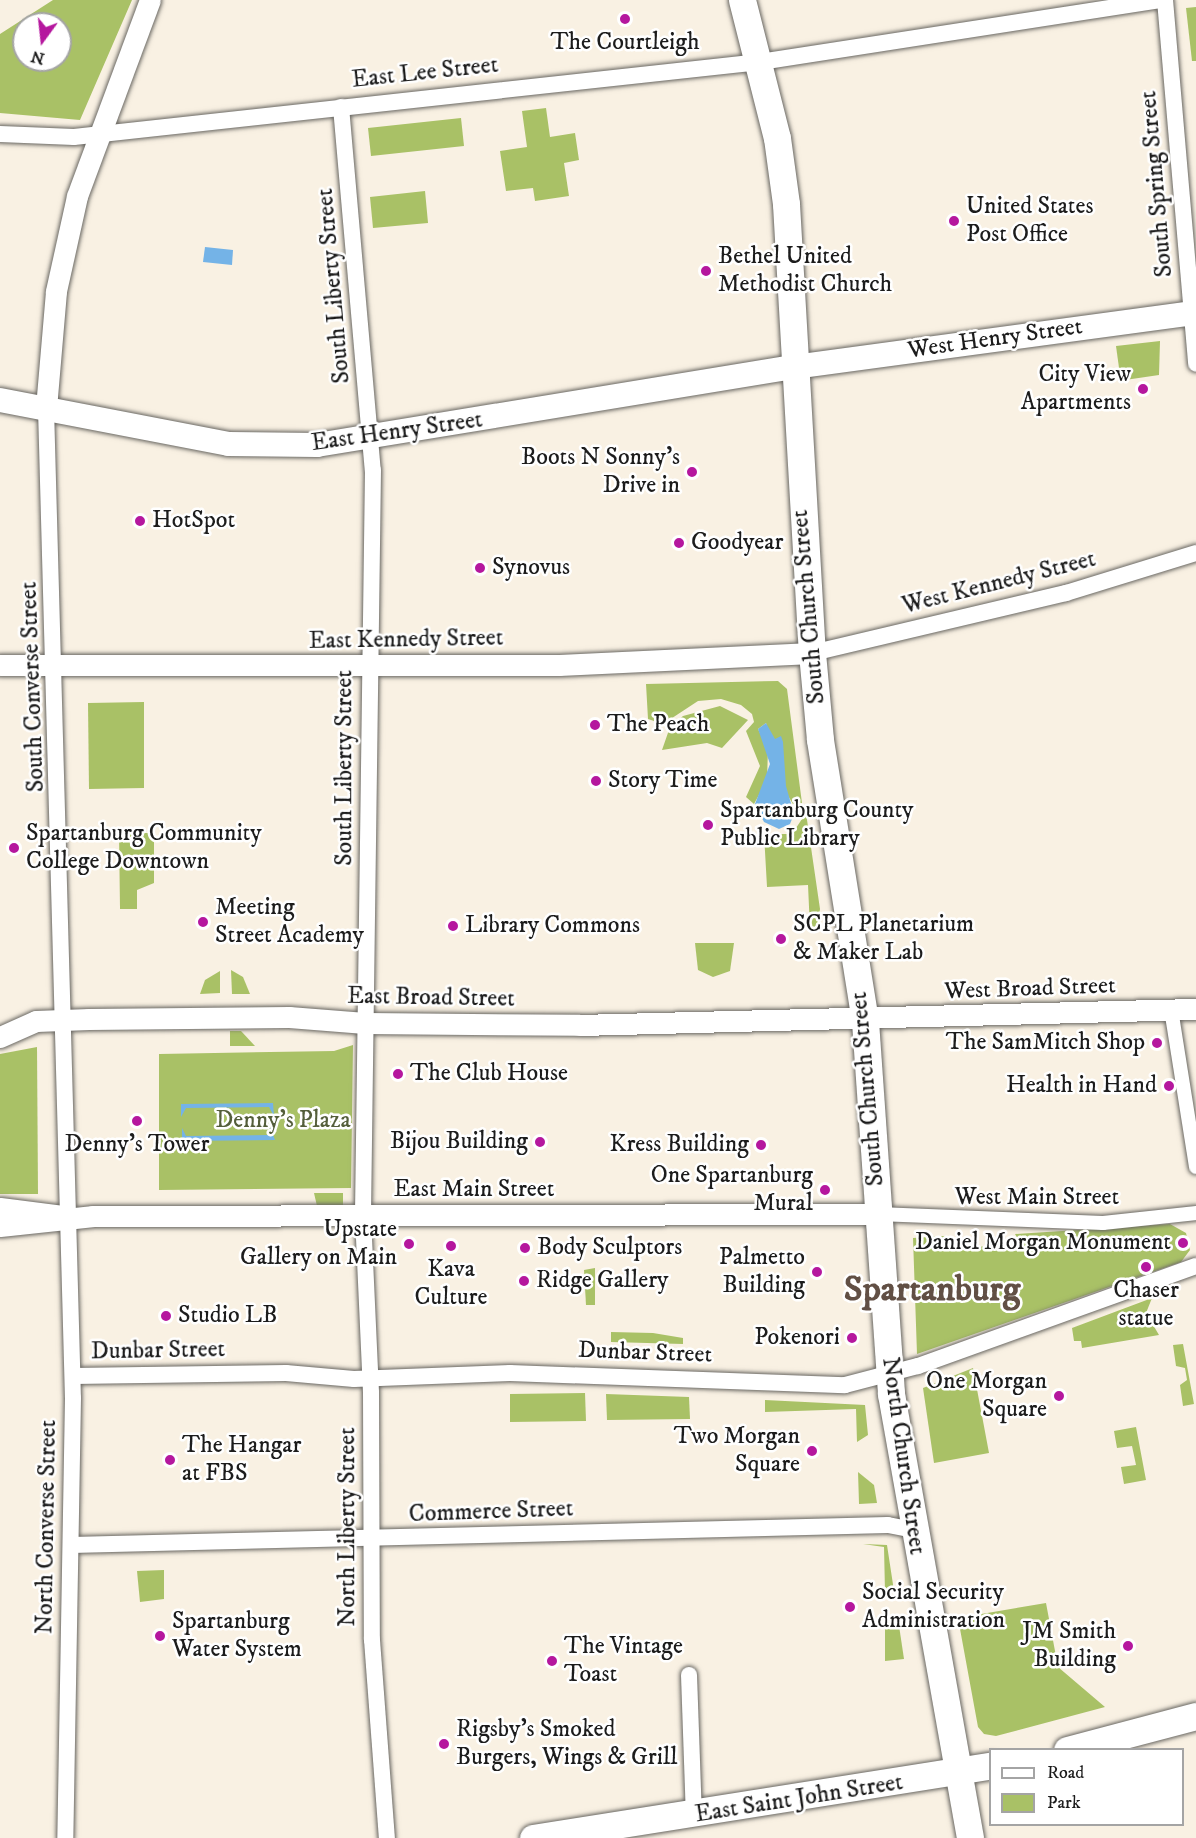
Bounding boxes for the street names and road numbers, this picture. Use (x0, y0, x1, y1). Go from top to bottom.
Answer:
street label: East Lee Street (350, 51, 500, 95)
street label: South Spring Street (1135, 90, 1179, 278)
street label: South Liberty Street (311, 187, 357, 385)
street label: West Henry Street (906, 312, 1084, 366)
street label: East Henry Street (310, 406, 484, 458)
street label: South Church Street (786, 509, 832, 705)
street label: West Kennedy Street (899, 545, 1099, 621)
street label: South Converse Street (15, 581, 51, 793)
street label: East Kennedy Street (308, 624, 504, 656)
street label: South Liberty Street (331, 670, 359, 866)
street label: West Broad Street (944, 972, 1116, 1006)
street label: East Broad Street (347, 982, 515, 1014)
street label: South Church Street (845, 991, 891, 1187)
street label: East Main Street (394, 1176, 554, 1204)
street label: West Main Street (955, 1184, 1119, 1212)
street label: Dunbar Street (91, 1335, 225, 1367)
street label: Dunbar Street (577, 1336, 713, 1370)
street label: North Church Street (875, 1356, 931, 1556)
street label: North Converse Street (31, 1420, 63, 1634)
street label: North Liberty Street (334, 1427, 362, 1627)
street label: Commerce Street (408, 1495, 574, 1529)
street label: East Saint John Street (693, 1768, 905, 1830)

